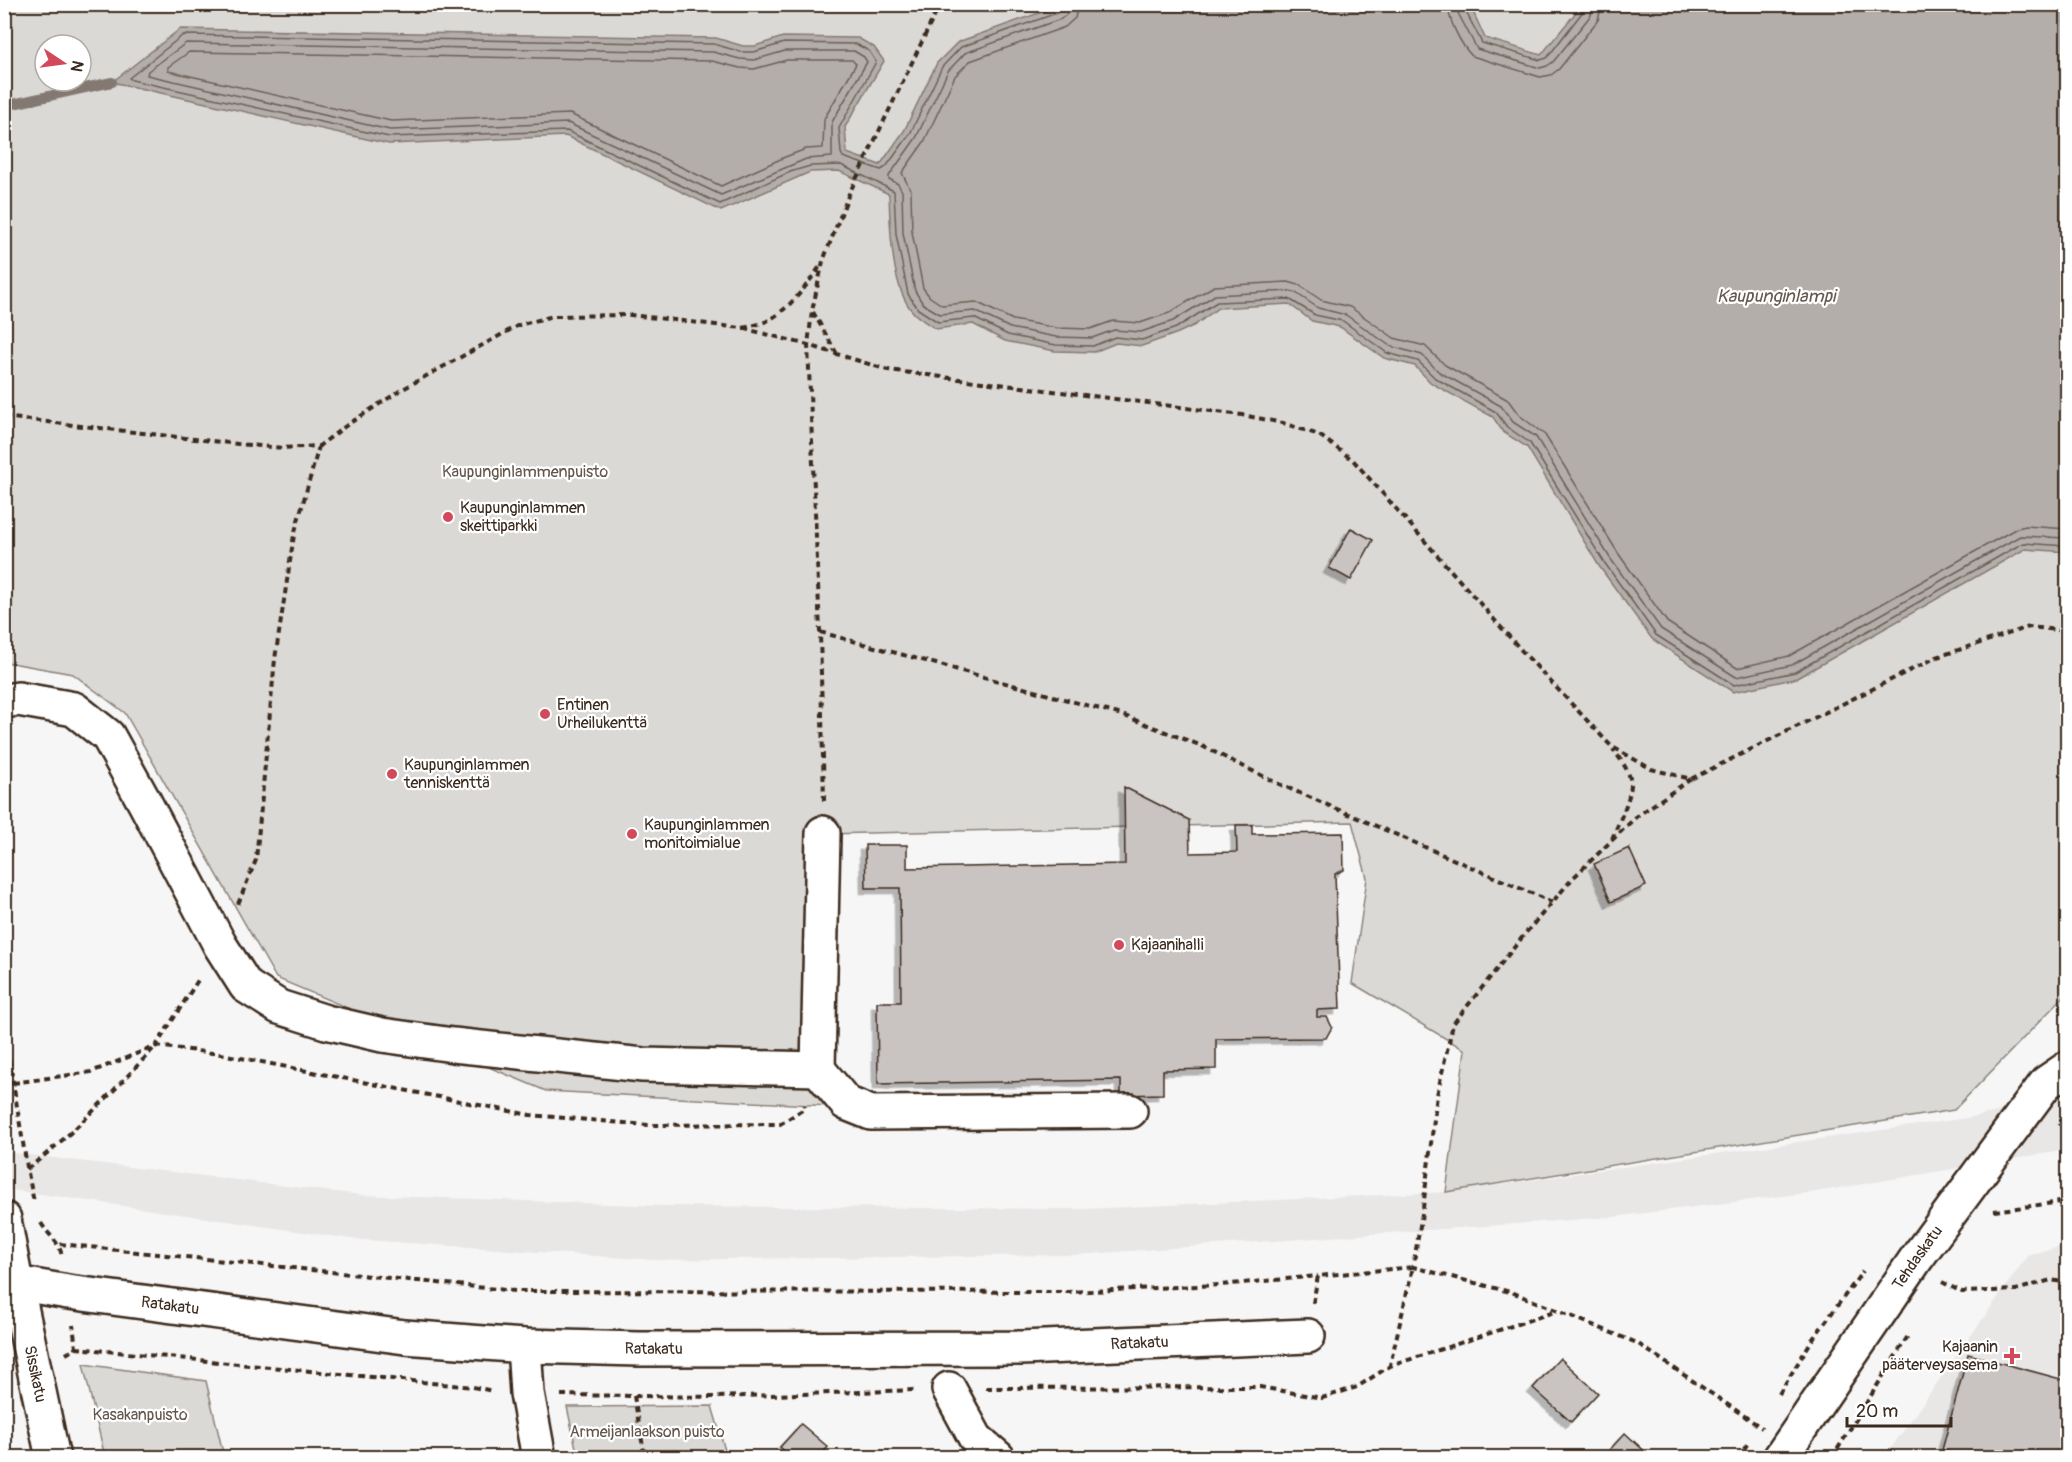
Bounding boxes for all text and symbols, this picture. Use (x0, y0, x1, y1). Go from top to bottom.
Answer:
north arrow (33, 33, 93, 93)
text: N (66, 59, 88, 74)
water label: Kaupunginlampi (1717, 285, 1838, 308)
park label: Kaupunginlammenpuisto (442, 462, 608, 482)
place label: Kaupunginlammen skeittiparkki (460, 498, 586, 536)
marker: Kaupunginlammen skeittiparkki (441, 510, 455, 524)
place label: Entinen Urheilukenttä (557, 695, 647, 733)
marker: Entinen Urheilukenttä (538, 707, 552, 721)
place label: Kaupunginlammen tenniskenttä (403, 755, 530, 793)
marker: Kaupunginlammen tenniskenttä (385, 767, 399, 781)
place label: Kaupunginlammen monitoimialue (644, 815, 770, 853)
marker: Kaupunginlammen monitoimialue (625, 827, 639, 841)
place label: Kajaanihalli (1131, 935, 1204, 955)
marker: Kajaanihalli (1112, 938, 1126, 952)
street label: Tehdaskatu (1888, 1222, 1947, 1294)
street label: Ratakatu (140, 1292, 200, 1319)
street label: Ratakatu (1110, 1332, 1169, 1354)
place label: Kajaanin pääterveysasema (1882, 1337, 1998, 1375)
street label: Ratakatu (624, 1339, 683, 1359)
street label: Sissikatu (19, 1344, 51, 1404)
marker: Kajaanin pääterveysasema (2003, 1347, 2021, 1365)
scale bar (1847, 1390, 1950, 1428)
text: 20 m (1856, 1400, 1898, 1423)
park label: Kasakanpuisto (92, 1405, 188, 1425)
park label: Armeijanlaakson puisto (569, 1422, 725, 1442)

